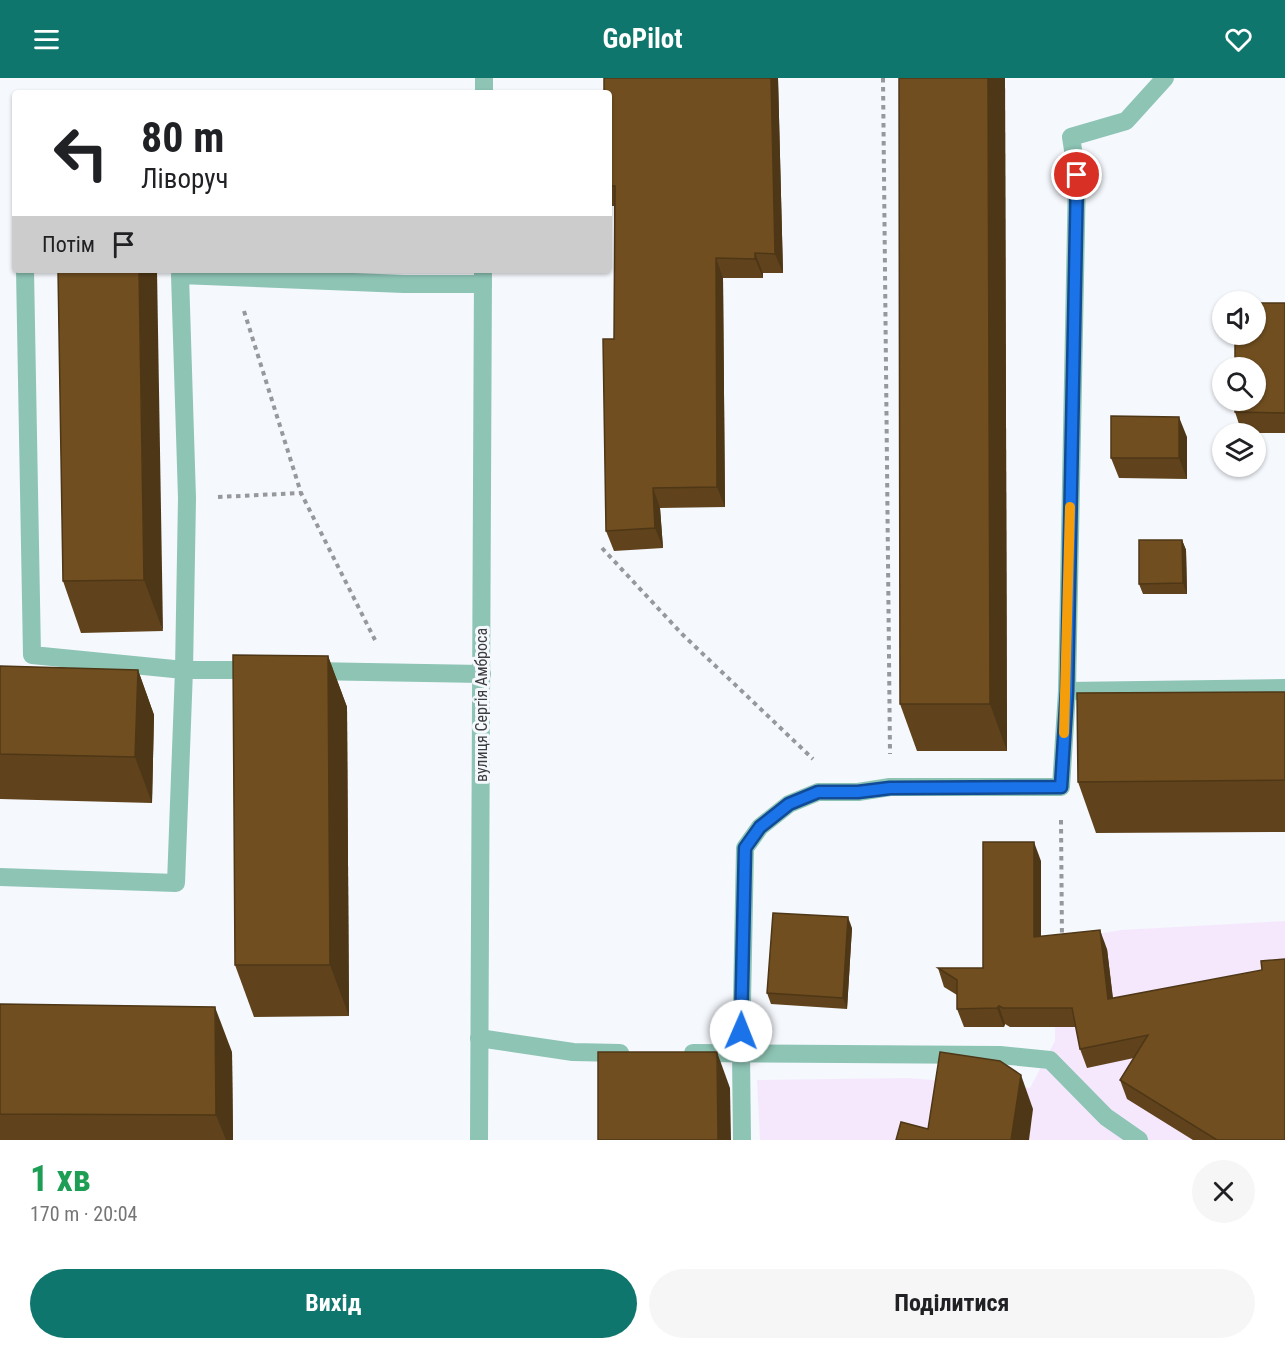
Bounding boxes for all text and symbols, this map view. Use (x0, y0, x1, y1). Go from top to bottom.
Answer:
icon: menu (30, 23, 63, 56)
text: GoPilot (603, 23, 682, 55)
icon: heart (1222, 23, 1255, 56)
text: 80 m (141, 113, 224, 162)
icon: left (42, 114, 120, 192)
pin (1051, 149, 1102, 200)
icon: arrive (1060, 158, 1093, 191)
text: Ліворуч (141, 163, 228, 195)
icon: arrive (107, 228, 140, 261)
text: Потім (42, 232, 95, 257)
map controls (1212, 291, 1266, 477)
button: sound (1212, 291, 1266, 345)
button: search (1212, 357, 1266, 411)
button: layers (1212, 423, 1266, 477)
street label: вулиця Сергія Амброса (472, 628, 491, 782)
position arrow (709, 999, 773, 1063)
text: 1 хв (30, 1158, 91, 1200)
button: close (1192, 1160, 1255, 1223)
text: 170 m · 20:04 (30, 1202, 137, 1226)
button: Вихід (30, 1269, 637, 1338)
button: Поділитися (649, 1269, 1255, 1338)

